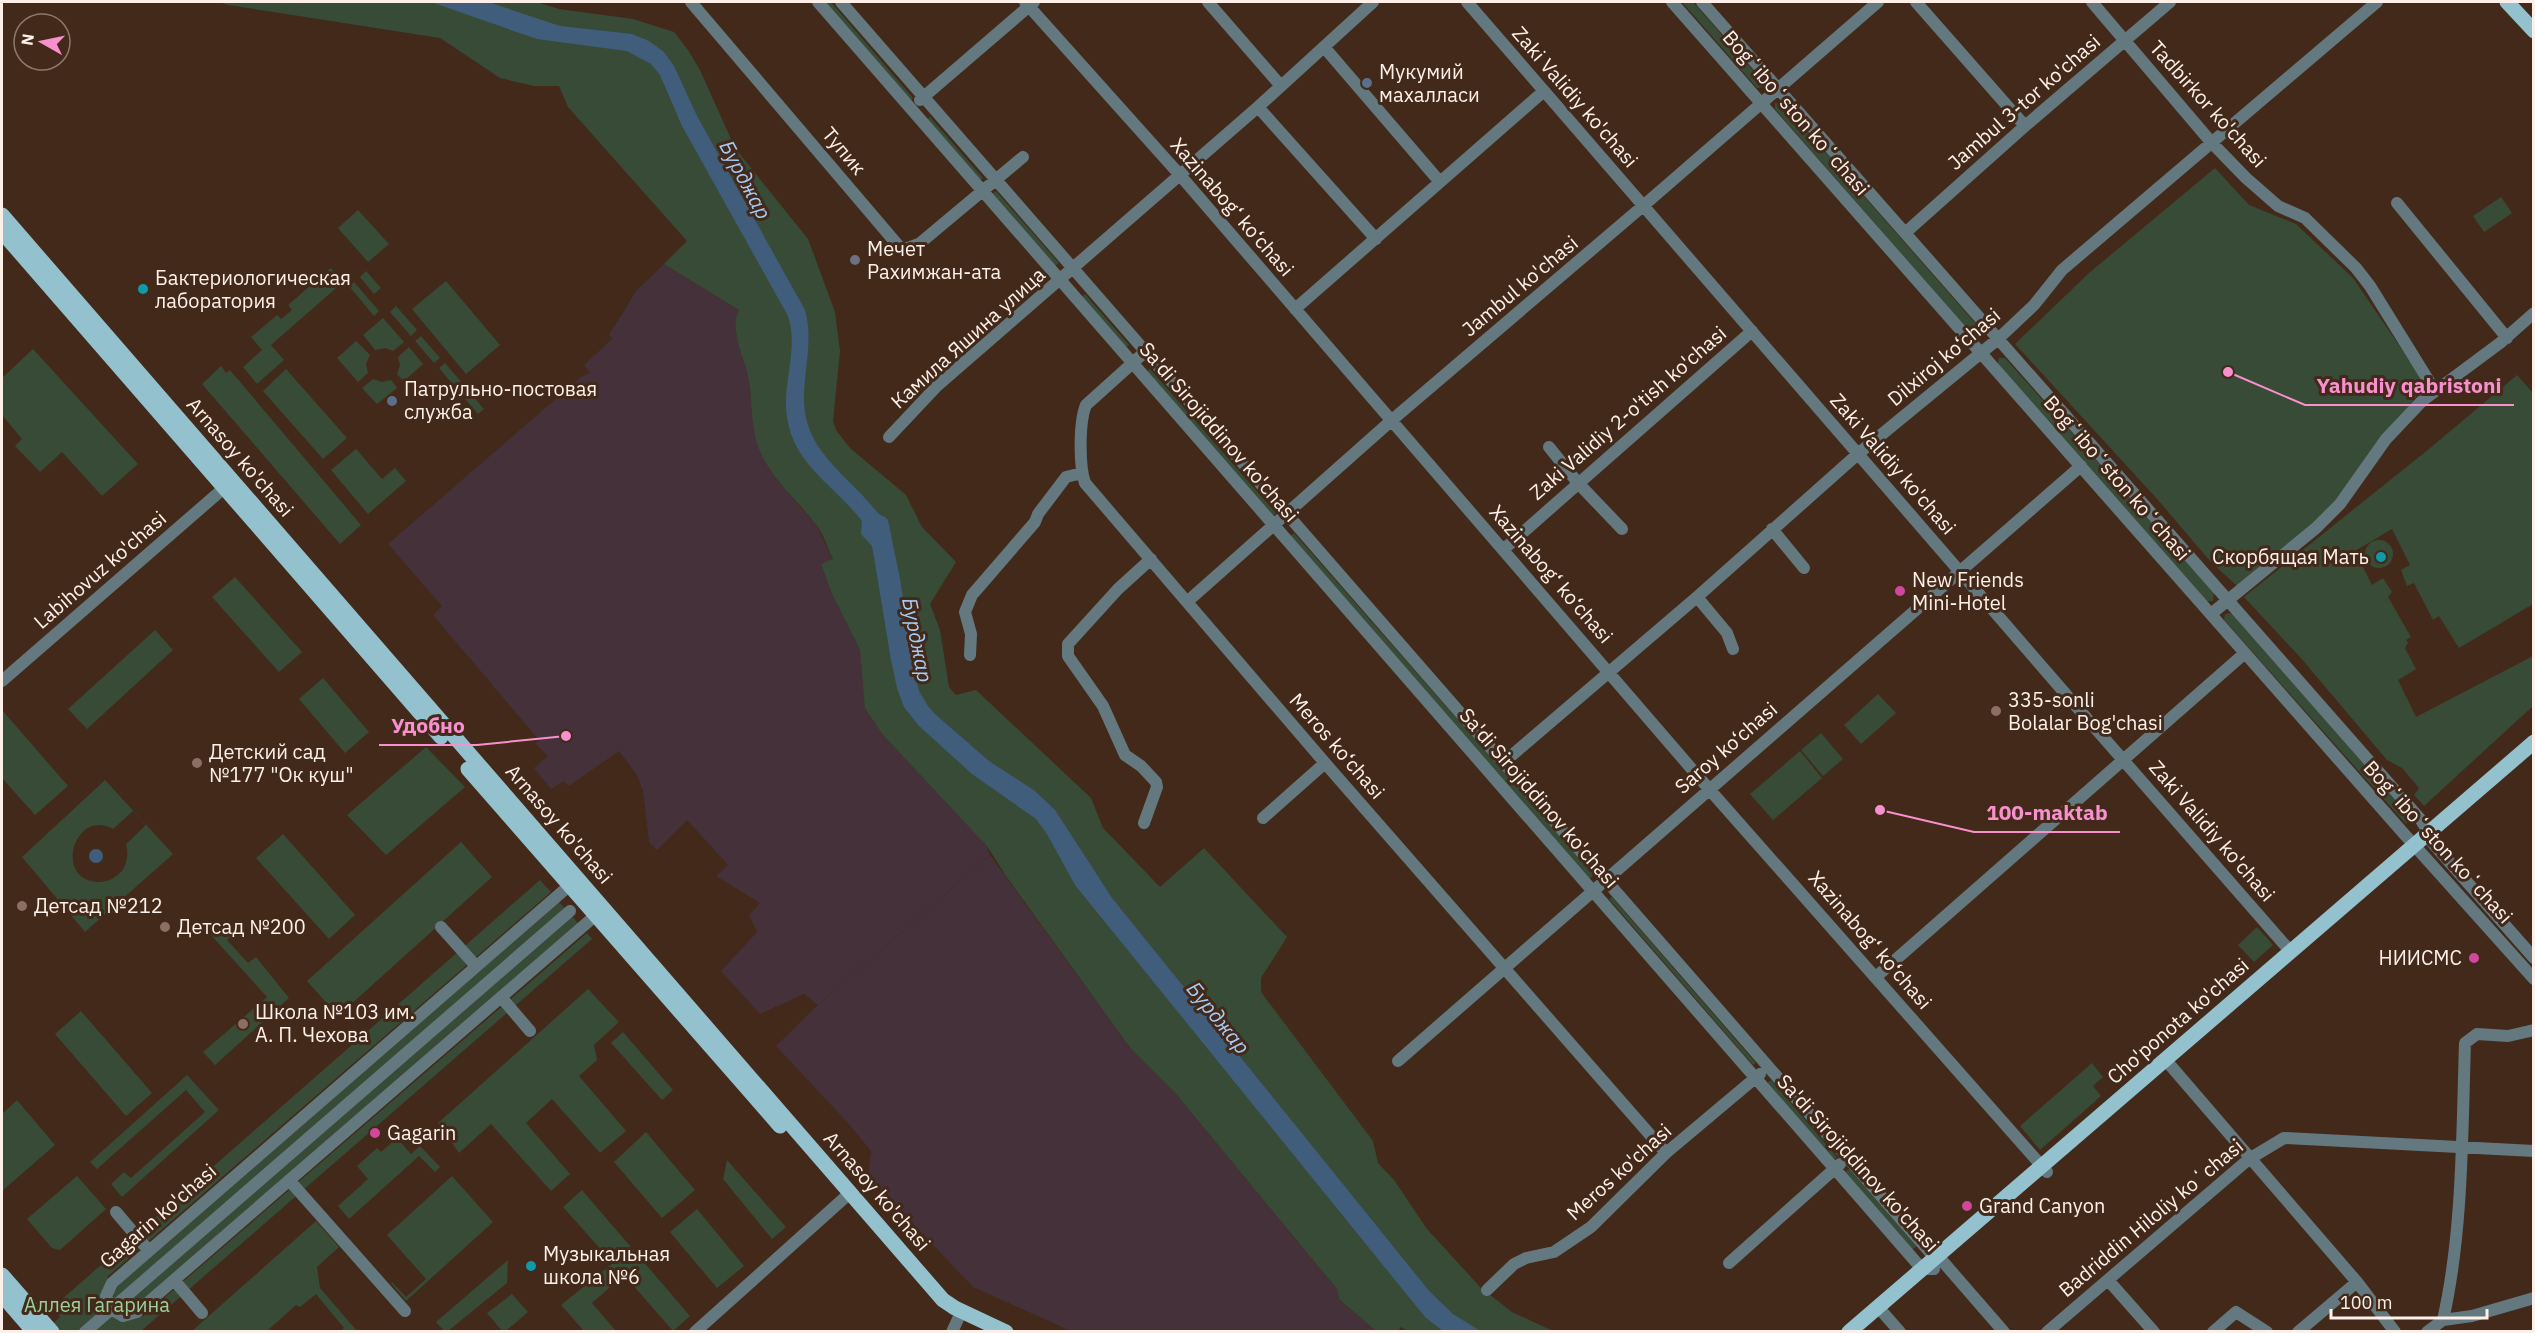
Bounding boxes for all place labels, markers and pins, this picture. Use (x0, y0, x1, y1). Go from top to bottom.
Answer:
place label: Мукумий махалласи (1379, 58, 1480, 108)
marker: Мукумий махалласи (1360, 76, 1374, 90)
place label: Мечет Рахимжан-ата (867, 235, 1002, 285)
marker: Мечет Рахимжан-ата (848, 253, 862, 267)
place label: Бактериологическая лаборатория (155, 264, 351, 314)
marker: Бактериологическая лаборатория (136, 282, 150, 296)
callout: Yahudiy qabristoni (2305, 366, 2514, 405)
place label: Патрульно-постовая служба (404, 375, 597, 425)
marker: Патрульно-постовая служба (385, 394, 399, 408)
place label: Скорбящая Мать (2212, 543, 2369, 570)
marker: Скорбящая Мать (2374, 550, 2388, 564)
place label: New Friends Mini-Hotel (1912, 566, 2024, 616)
marker: New Friends Mini-Hotel (1893, 584, 1907, 598)
place label: 335-sonli Bolalar Bog'chasi (2008, 686, 2163, 736)
marker: 335-sonli Bolalar Bog'chasi (1989, 704, 2003, 718)
callout: Удобно (379, 706, 477, 745)
place label: Детский сад №177 "Ок куш" (209, 738, 354, 788)
marker: Детский сад №177 "Ок куш" (190, 756, 204, 770)
callout: 100-maktab (1974, 793, 2120, 832)
place label: Детсад №212 (34, 892, 163, 919)
marker: Детсад №212 (15, 899, 29, 913)
place label: Детсад №200 (177, 913, 306, 940)
marker: Детсад №200 (158, 920, 172, 934)
place label: НИИСМС (2379, 944, 2462, 971)
marker: НИИСМС (2467, 951, 2481, 965)
place label: Школа №103 им. А. П. Чехова (255, 998, 415, 1048)
marker: Школа №103 им. А. П. Чехова (236, 1017, 250, 1031)
place label: Gagarin (387, 1119, 456, 1146)
marker: Gagarin (368, 1126, 382, 1140)
place label: Grand Canyon (1979, 1192, 2105, 1219)
marker: Grand Canyon (1960, 1199, 1974, 1213)
place label: Mузыкальная школа №6 (543, 1240, 670, 1290)
marker: Mузыкальная школа №6 (524, 1259, 538, 1273)

